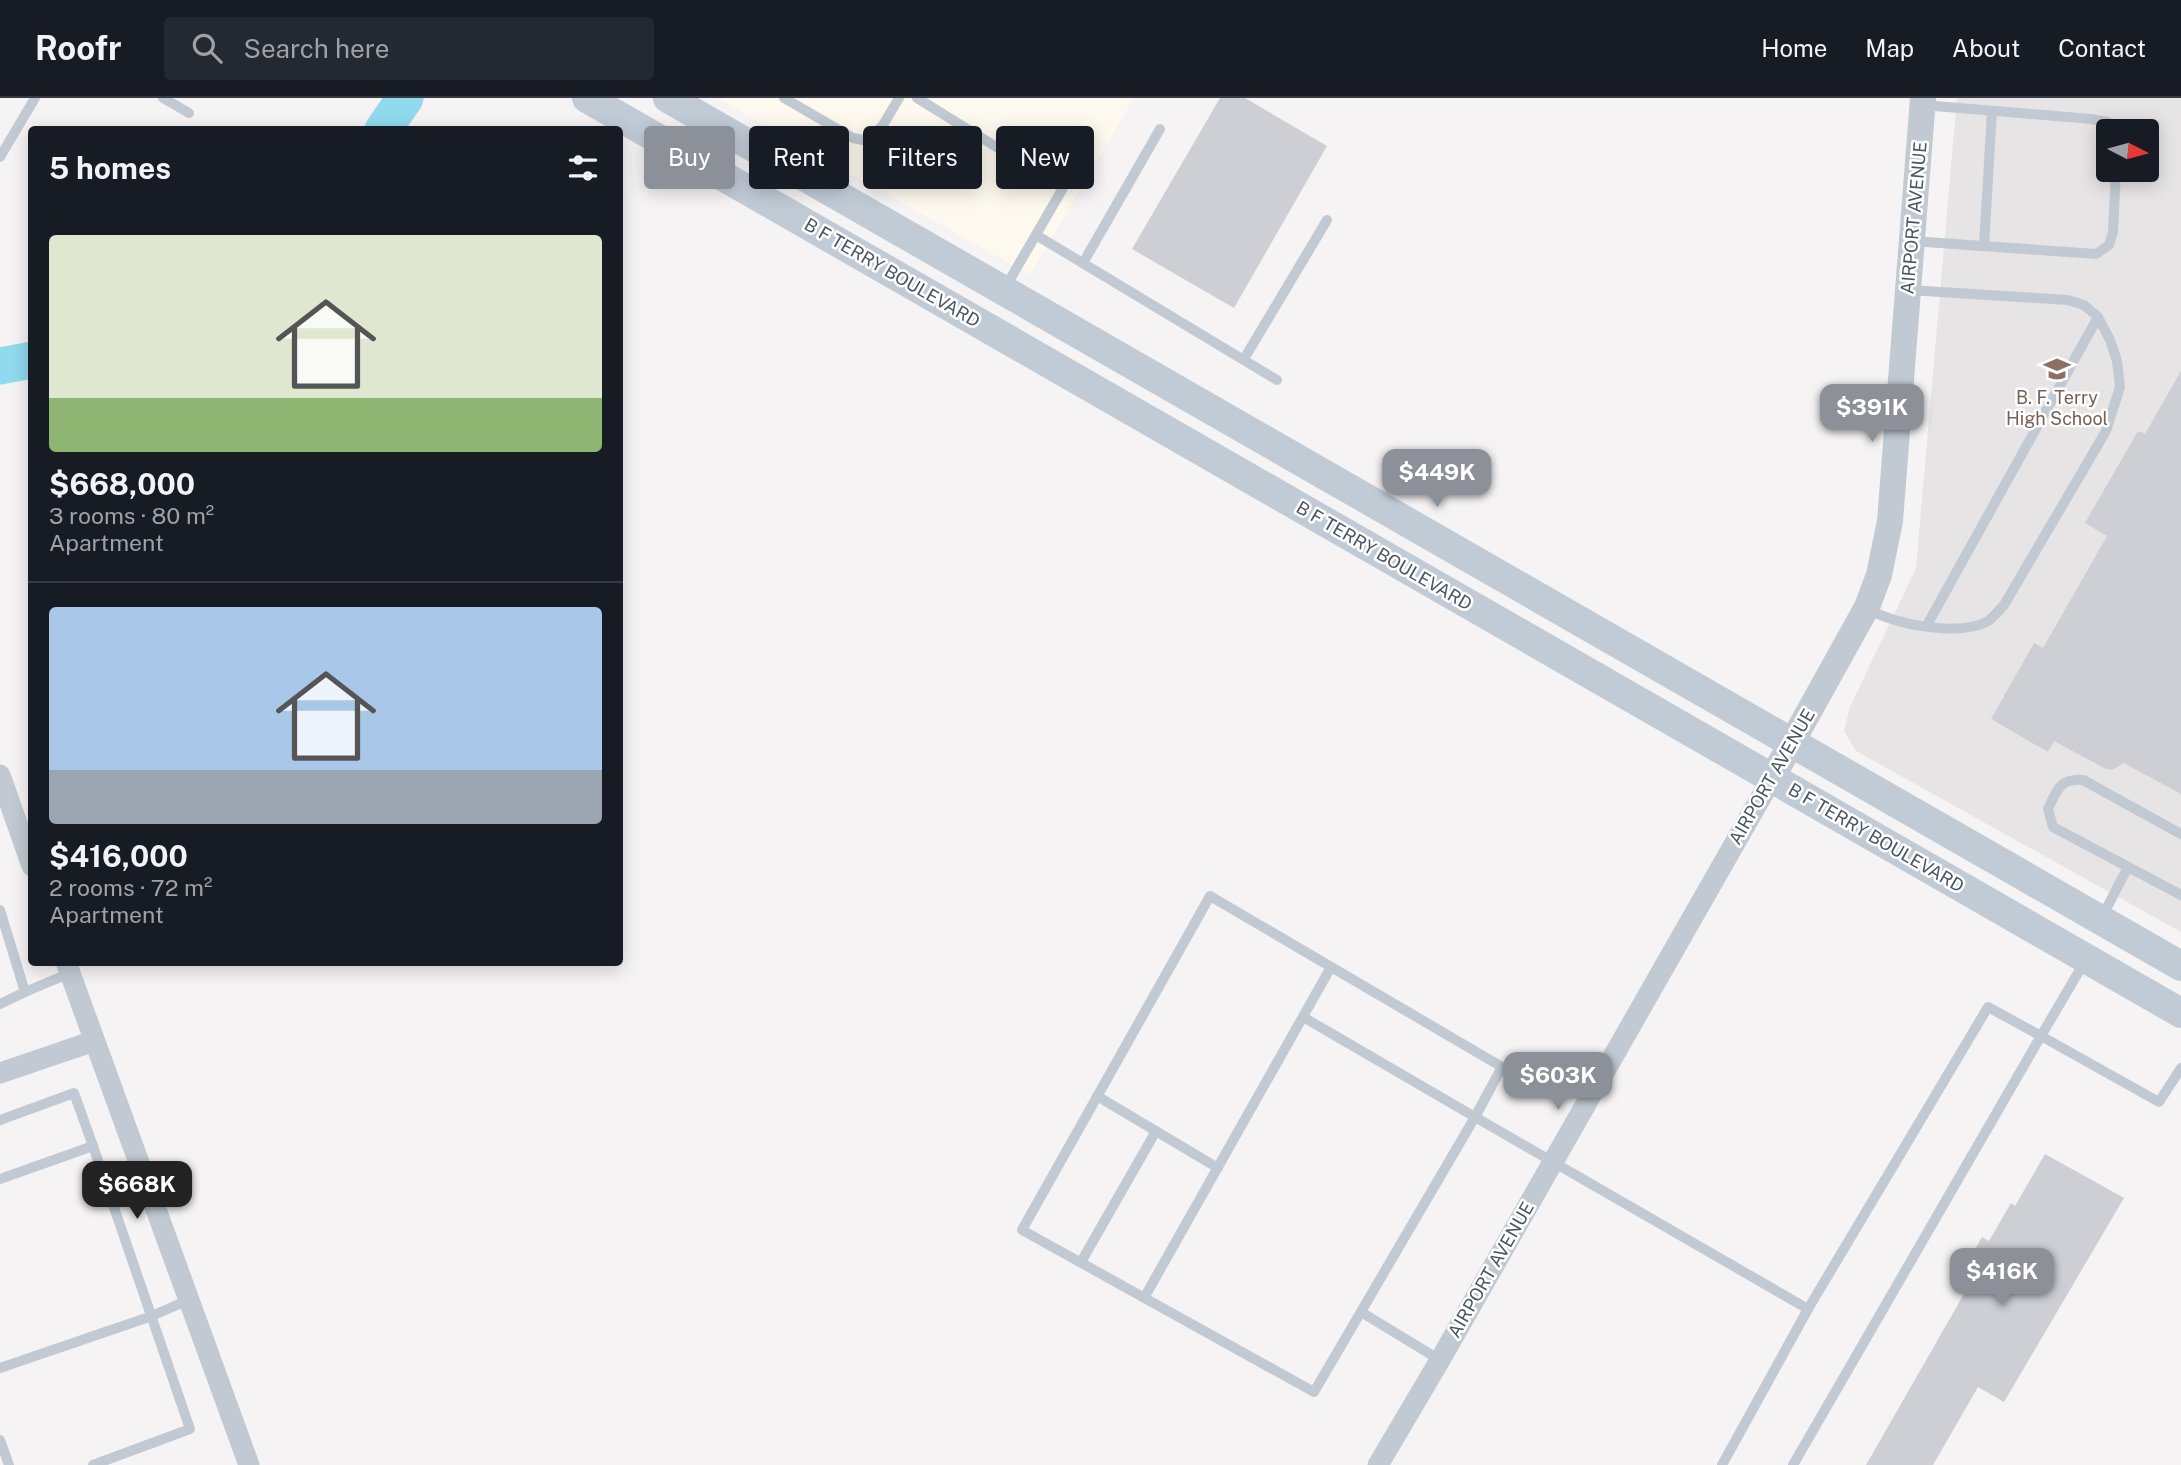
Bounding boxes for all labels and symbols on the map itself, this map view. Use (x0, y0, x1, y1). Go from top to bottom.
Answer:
north arrow (2096, 119, 2160, 182)
street label: AIRPORT AVENUE (1896, 141, 1931, 295)
street label: B F TERRY BOULEVARD (801, 214, 984, 332)
school or university icon: B. F. Terry High School (2042, 354, 2072, 384)
pin: $391K (1823, 384, 1921, 444)
place label: B. F. Terry High School (2006, 387, 2108, 429)
pin: $449K (1388, 450, 1486, 509)
street label: B F TERRY BOULEVARD (1293, 497, 1476, 615)
street label: AIRPORT AVENUE (1724, 705, 1819, 848)
street label: B F TERRY BOULEVARD (1785, 779, 1968, 897)
pin: $603K (1509, 1052, 1607, 1112)
pin: $668K (88, 1162, 186, 1221)
street label: AIRPORT AVENUE (1443, 1198, 1538, 1341)
pin: $416K (1953, 1248, 2051, 1308)

